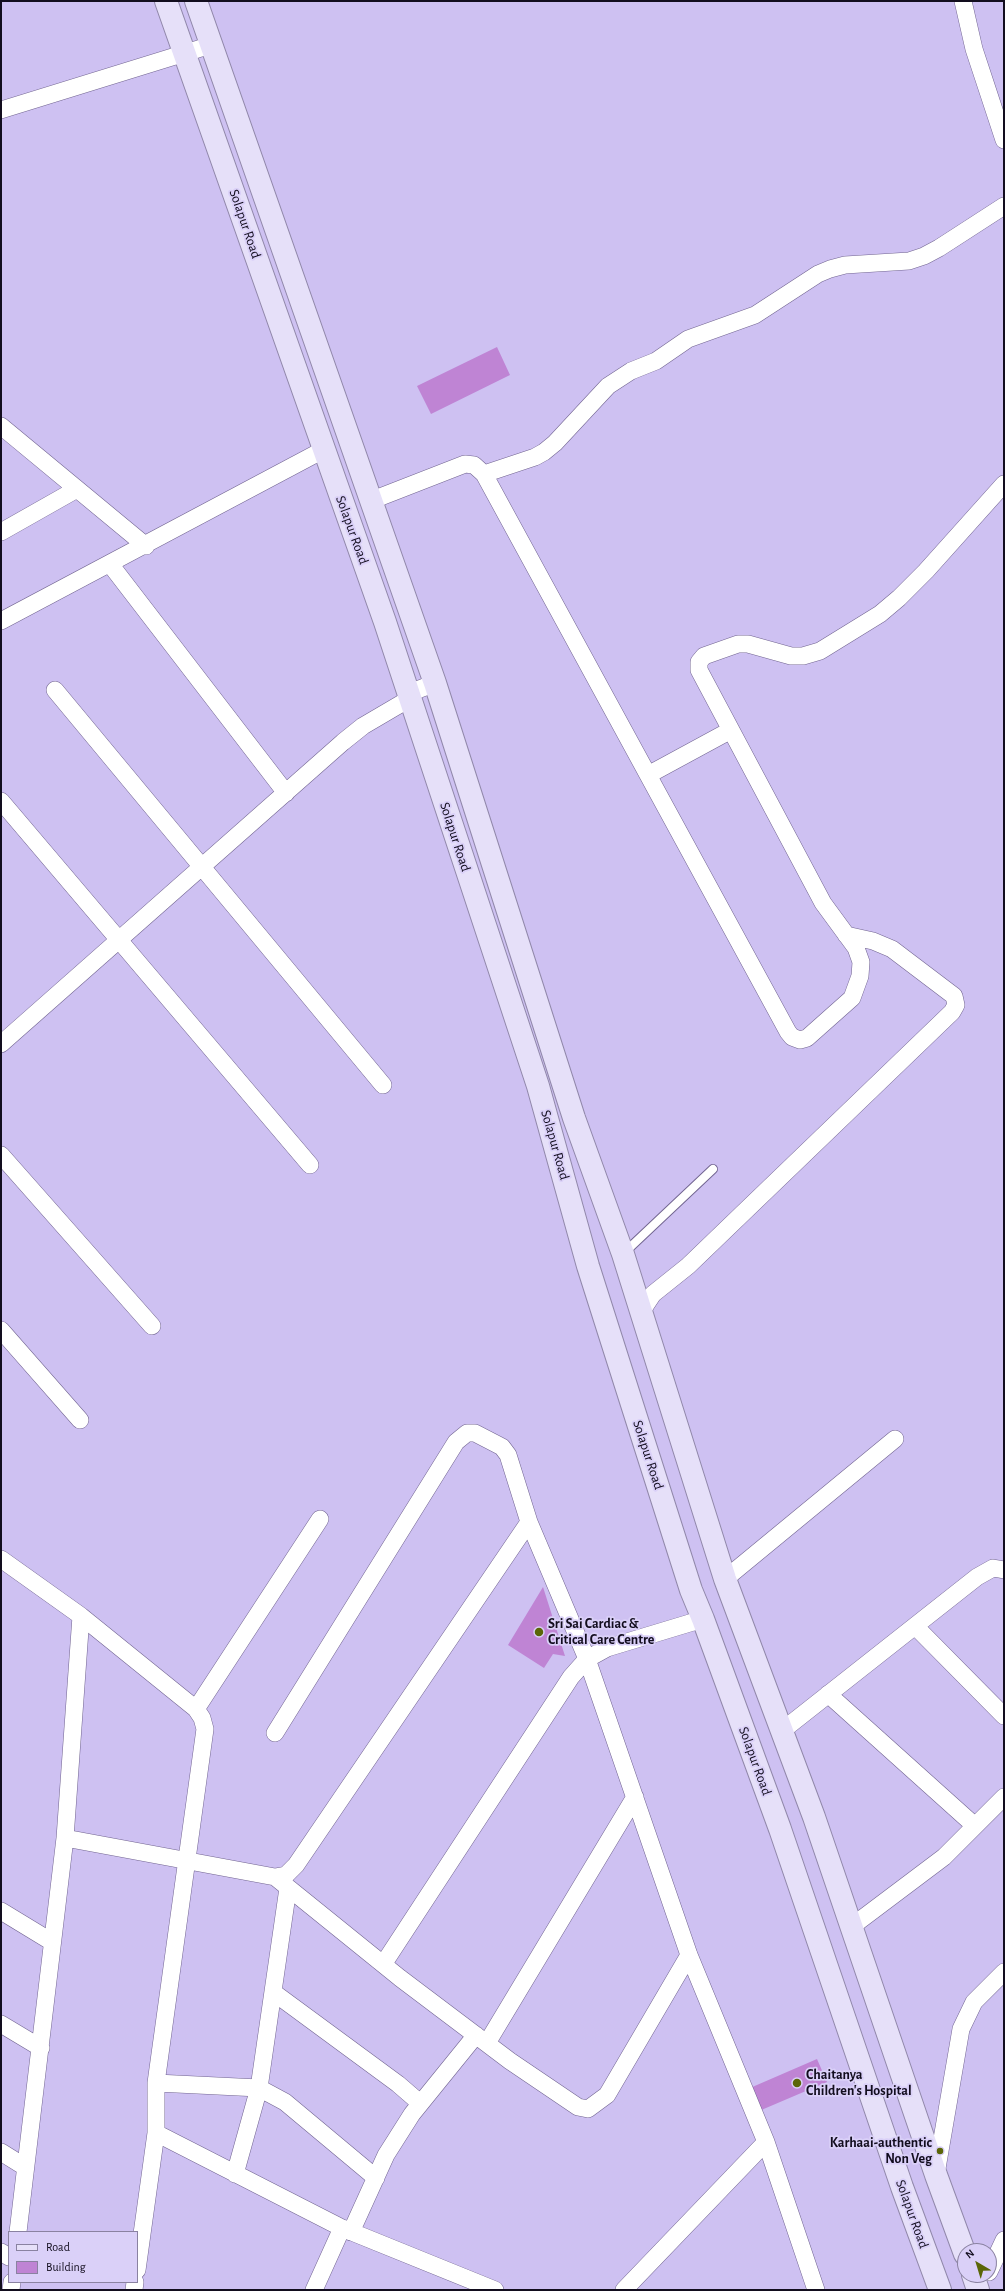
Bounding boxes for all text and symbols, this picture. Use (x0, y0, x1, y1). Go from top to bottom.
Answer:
street label: Solapur Road (225, 187, 265, 261)
street label: Solapur Road (332, 493, 372, 567)
street label: Solapur Road (436, 800, 474, 874)
street label: Solapur Road (537, 1108, 573, 1182)
street label: Solapur Road (629, 1418, 667, 1492)
place label: Sri Sai Cardiac & Critical Care Centre (548, 1616, 654, 1648)
marker: Sri Sai Cardiac & Critical Care Centre (533, 1626, 545, 1638)
street label: Solapur Road (735, 1724, 775, 1798)
place label: Chaitanya Children's Hospital (806, 2067, 912, 2100)
marker: Chaitanya Children's Hospital (791, 2077, 803, 2089)
place label: Karhaai-authentic Non Veg (830, 2135, 932, 2168)
marker: Karhaai-authentic Non Veg (935, 2146, 945, 2156)
street label: Solapur Road (892, 2177, 932, 2251)
legend (8, 2231, 138, 2283)
text: Road (46, 2241, 70, 2253)
north arrow (957, 2243, 997, 2283)
text: N (964, 2247, 976, 2261)
text: Building (46, 2261, 86, 2273)

